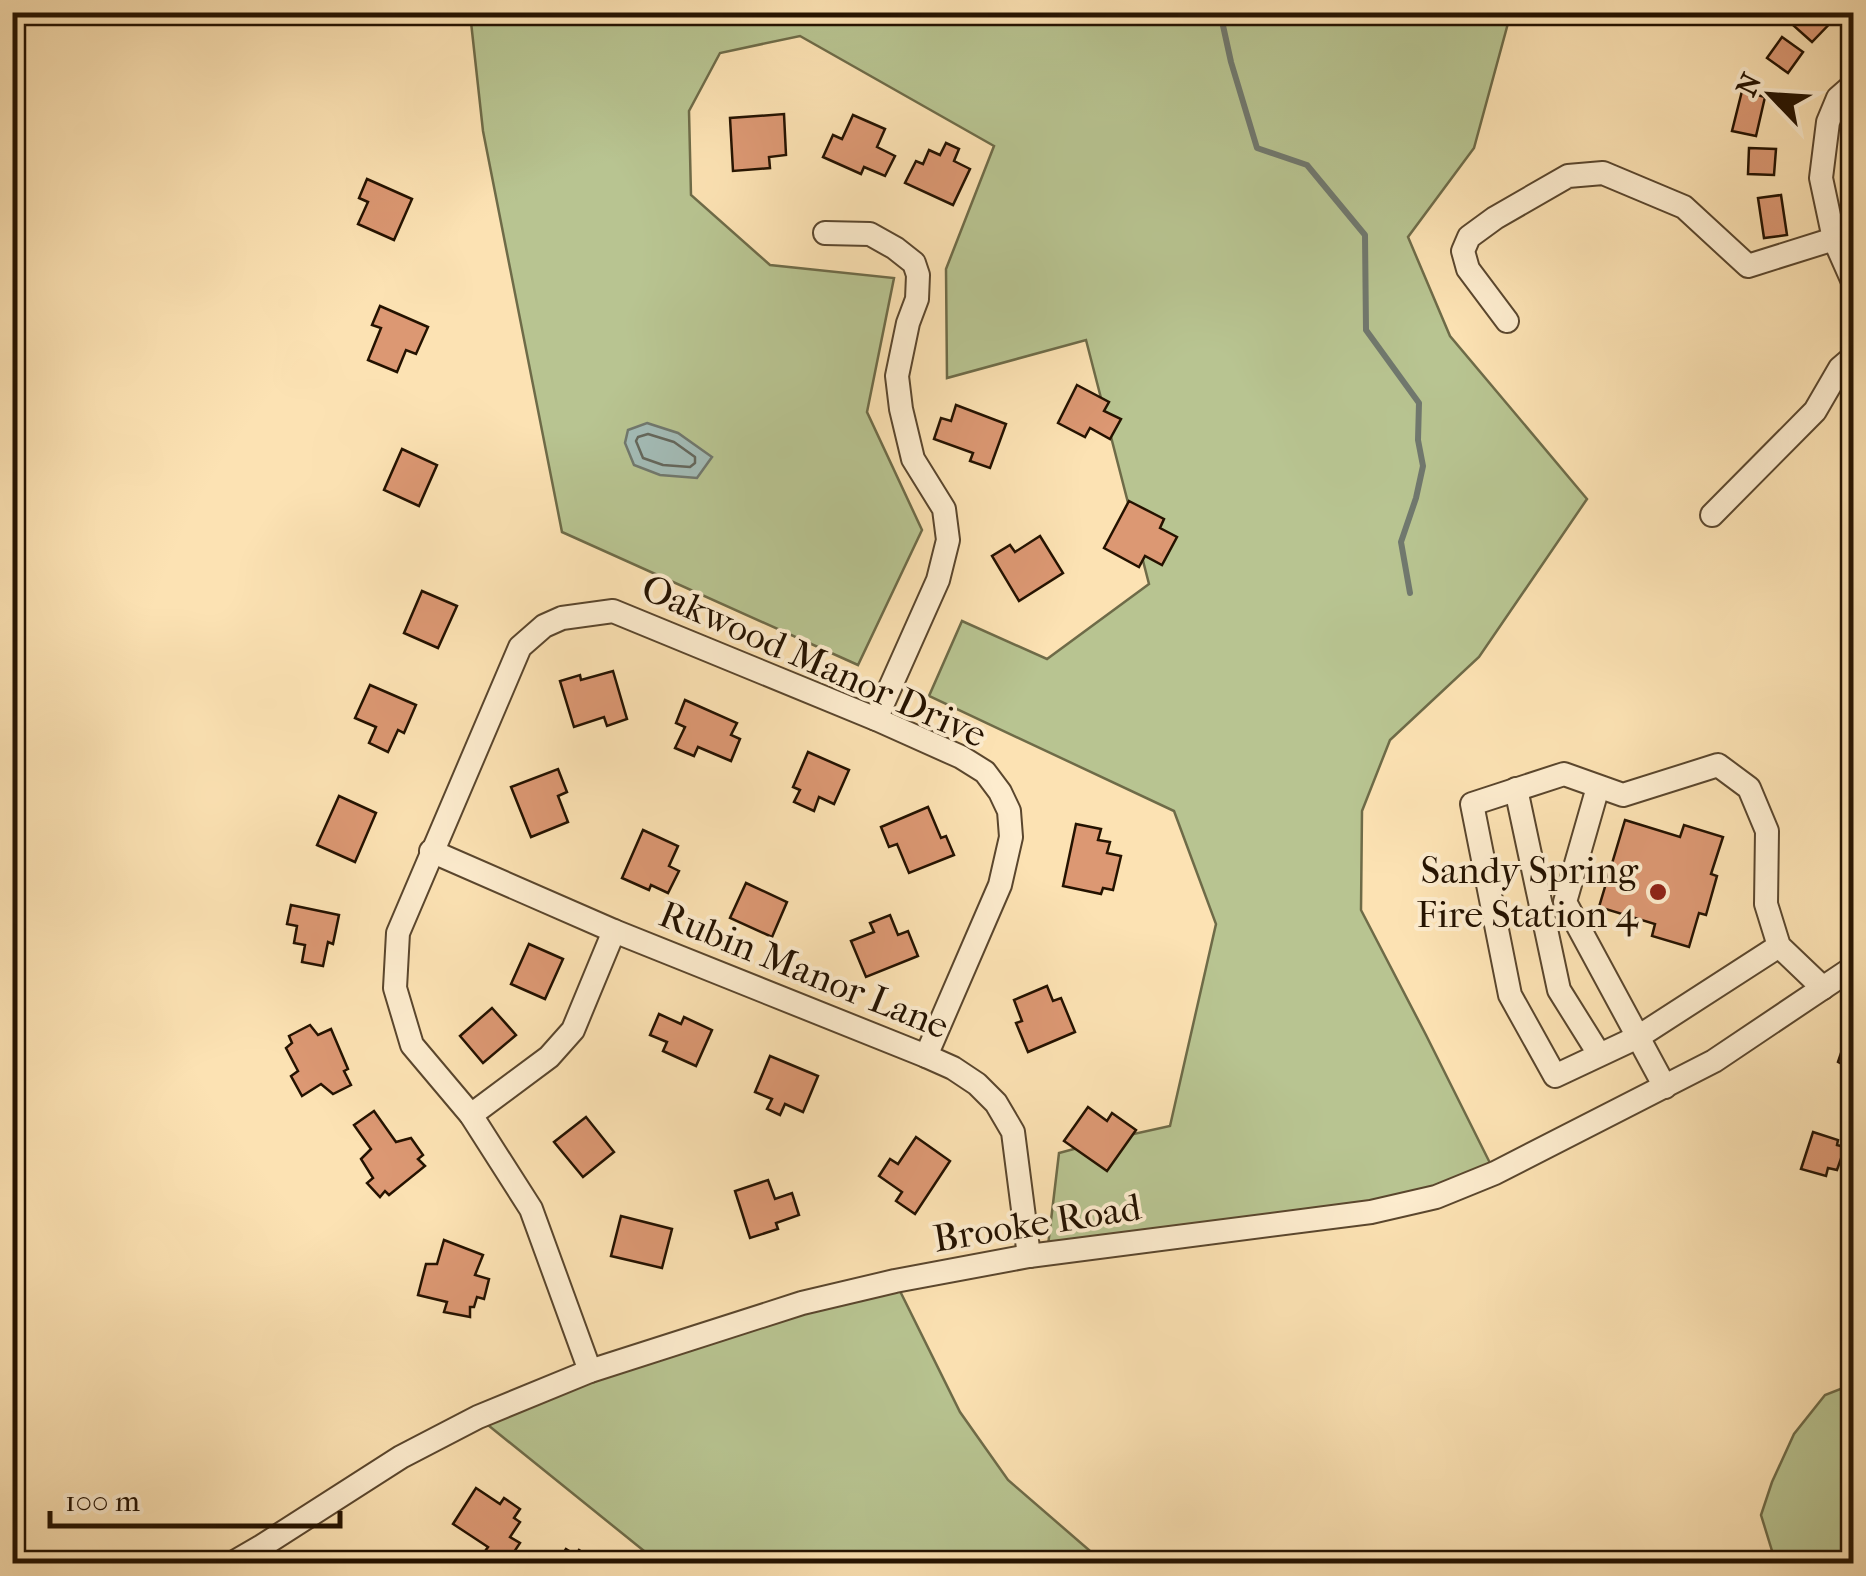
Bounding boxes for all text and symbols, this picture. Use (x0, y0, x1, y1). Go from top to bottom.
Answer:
north arrow (1721, 45, 1821, 145)
text: N (1729, 67, 1769, 101)
street label: Oakwood Manor Drive (635, 565, 993, 757)
place label: Sandy Spring Fire Station 4 (1417, 848, 1640, 937)
marker: Sandy Spring Fire Station 4 (1647, 881, 1669, 903)
street label: Rubin Manor Lane (653, 891, 955, 1049)
street label: Brooke Road (930, 1184, 1144, 1262)
scale bar (50, 1466, 340, 1528)
text: 100 m (65, 1484, 140, 1519)

